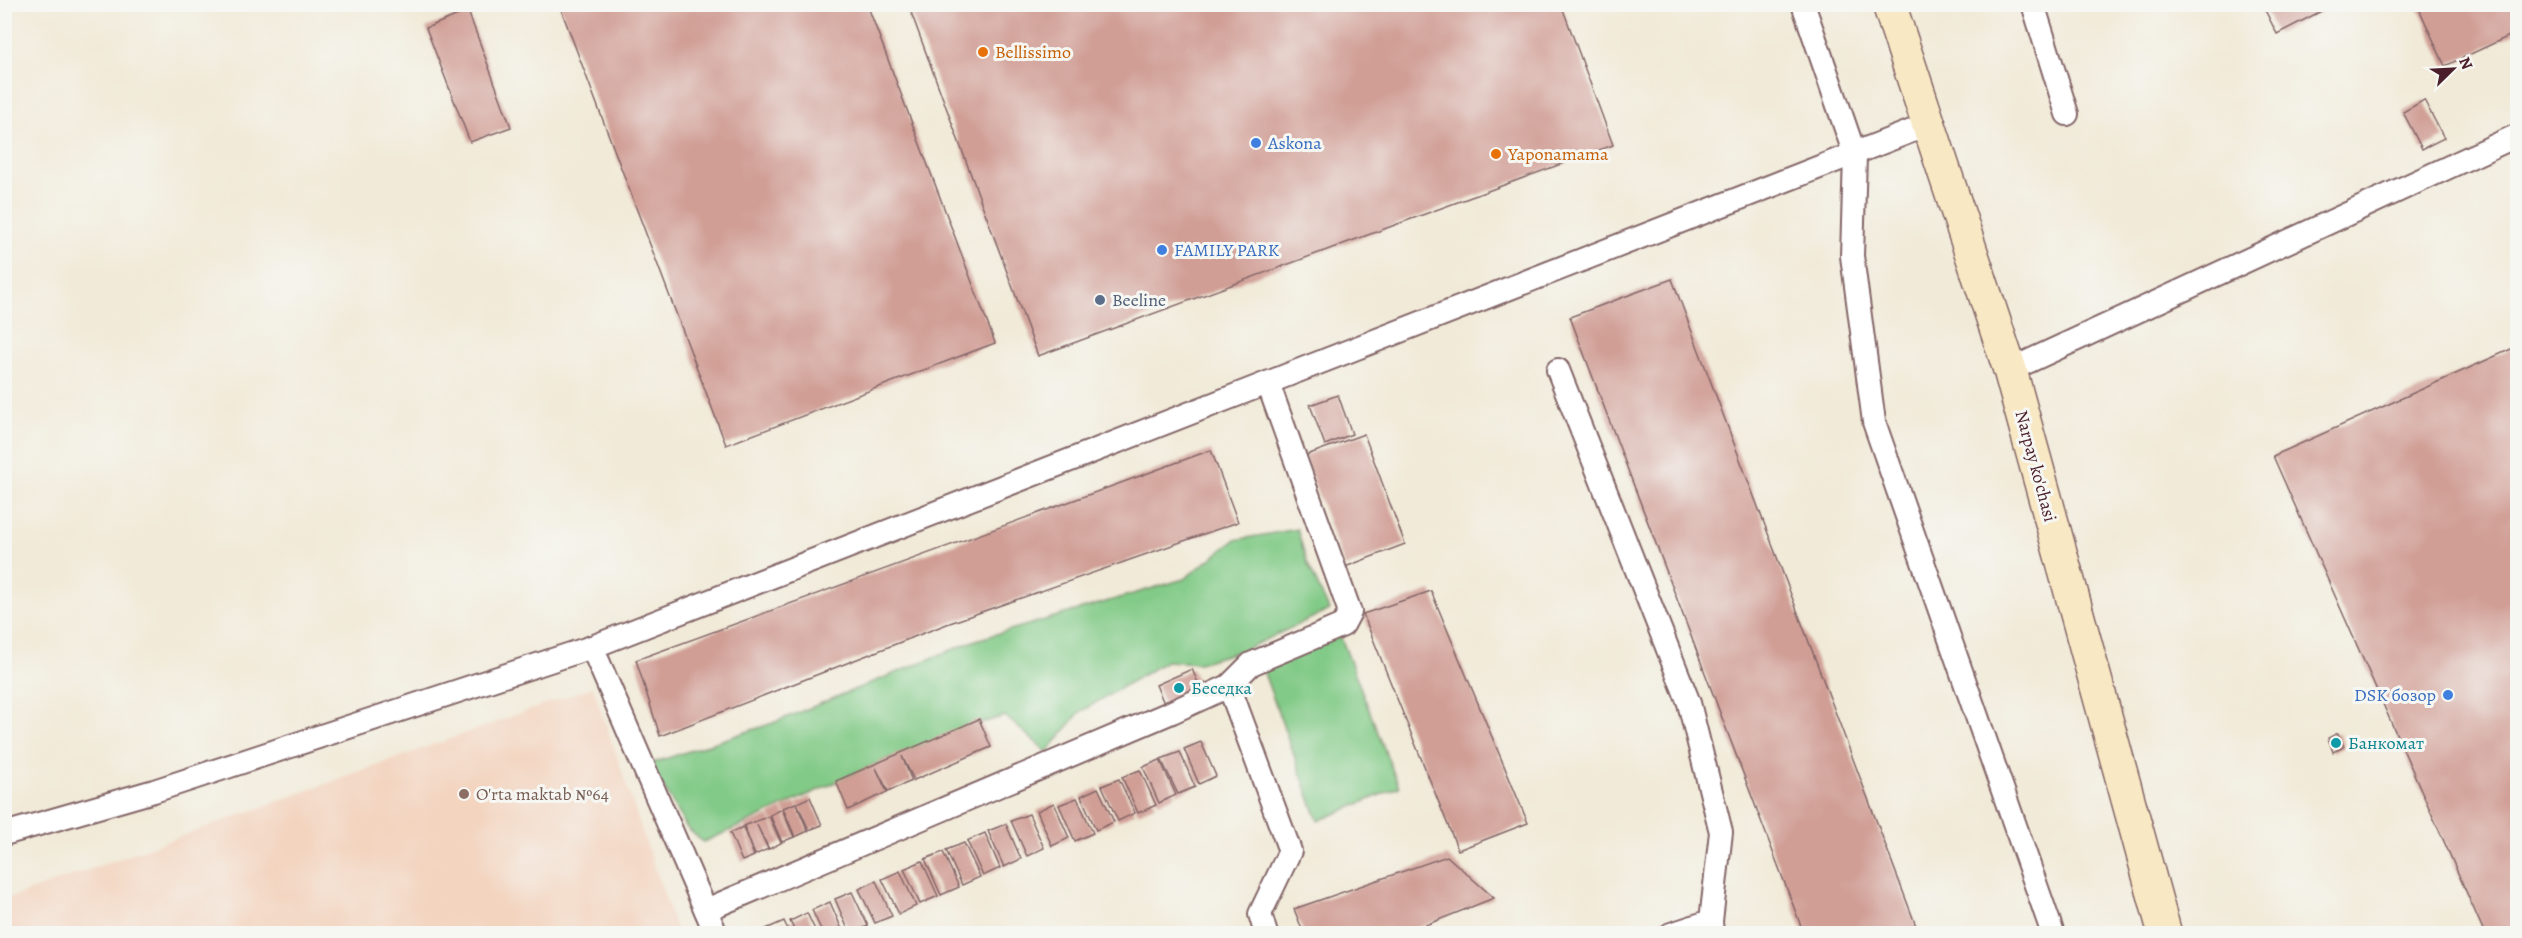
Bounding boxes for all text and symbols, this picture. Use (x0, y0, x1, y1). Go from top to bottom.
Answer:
north arrow (2423, 39, 2483, 99)
place label: Bellissimo (995, 40, 1071, 64)
marker: Bellissimo (976, 45, 990, 59)
text: N (2453, 54, 2478, 73)
place label: Askona (1267, 131, 1322, 155)
marker: Askona (1249, 136, 1263, 150)
place label: Yaponamama (1507, 142, 1609, 166)
marker: Yaponamama (1489, 147, 1503, 161)
place label: FAMILY PARK (1174, 238, 1280, 262)
marker: FAMILY PARK (1155, 243, 1169, 257)
place label: Beeline (1112, 288, 1166, 312)
marker: Beeline (1093, 293, 1107, 307)
street label: Narpay ko'chasi (2010, 408, 2062, 524)
place label: Беседка (1191, 676, 1252, 700)
marker: Беседка (1172, 681, 1186, 695)
place label: DSK бозор (2354, 683, 2436, 707)
marker: DSK бозор (2441, 688, 2455, 702)
place label: Банкомат (2348, 731, 2424, 755)
marker: Банкомат (2329, 736, 2343, 750)
place label: O'rta maktab №64 (476, 782, 609, 806)
marker: O'rta maktab №64 (457, 787, 471, 801)

